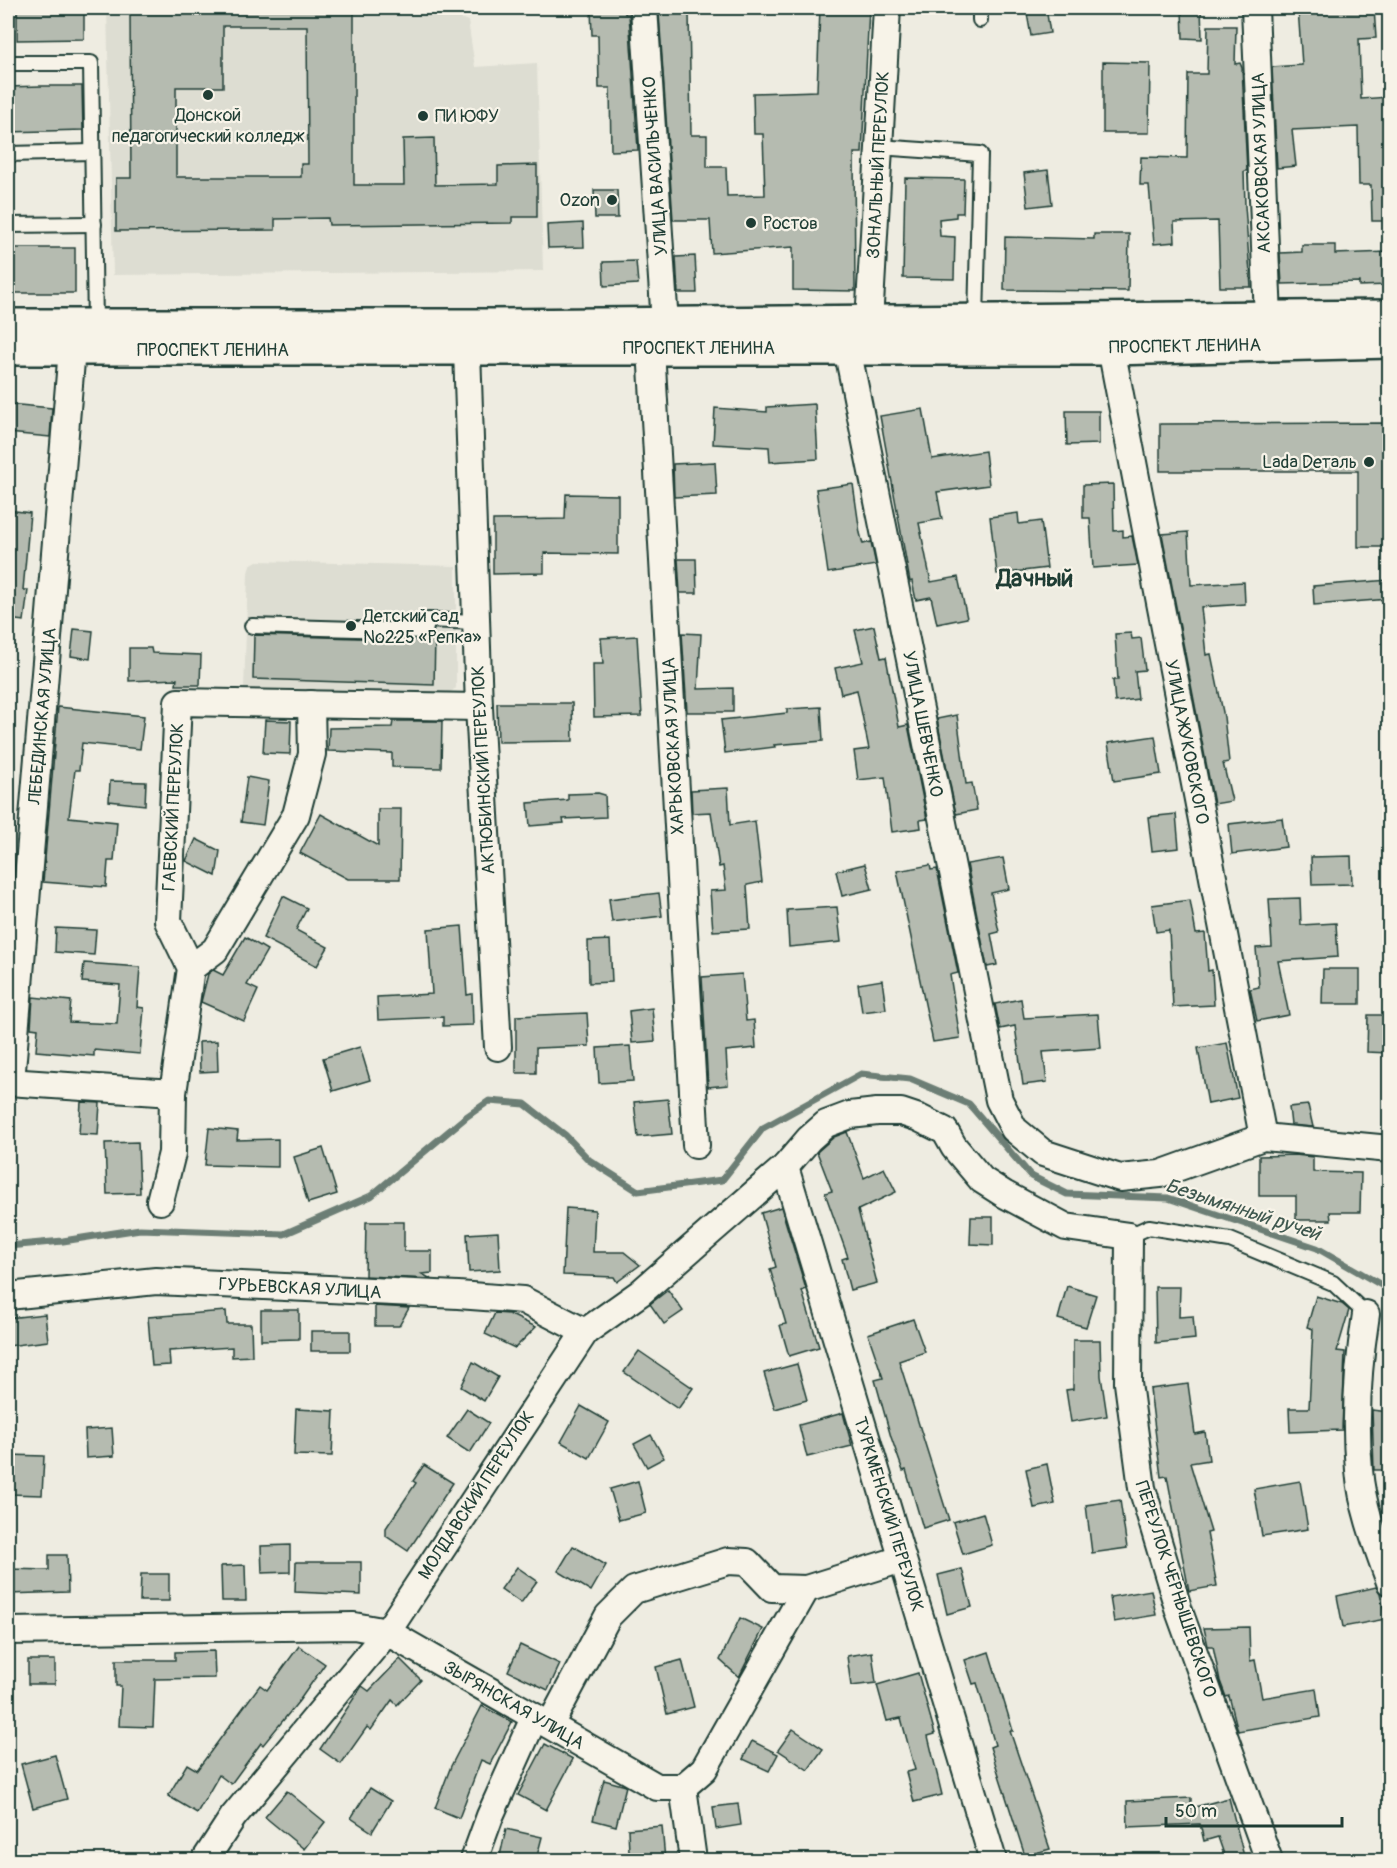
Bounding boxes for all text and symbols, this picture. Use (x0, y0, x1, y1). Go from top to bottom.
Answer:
street label: ЗОНАЛЬНЫЙ ПЕРЕУЛОК (862, 71, 895, 259)
street label: АКСАКОВСКАЯ УЛИЦА (1247, 72, 1276, 254)
street label: УЛИЦА ВАСИЛЬЧЕНКО (638, 76, 673, 256)
marker: Донской педагогический колледж (201, 88, 215, 102)
place label: Донской педагогический колледж (111, 104, 305, 148)
place label: ПИ ЮФУ (435, 105, 499, 128)
marker: ПИ ЮФУ (416, 109, 430, 123)
place label: Ozon (560, 189, 600, 212)
marker: Ozon (605, 193, 619, 207)
place label: Ростов (763, 212, 818, 235)
marker: Ростов (744, 216, 758, 230)
street label: ПРОСПЕКТ ЛЕНИНА (1109, 334, 1262, 359)
street label: ПРОСПЕКТ ЛЕНИНА (623, 337, 775, 360)
street label: ПРОСПЕКТ ЛЕНИНА (137, 339, 289, 362)
place label: Lada Dеталь (1262, 451, 1357, 474)
marker: Lada Dеталь (1362, 455, 1376, 469)
district label: Дачный (995, 564, 1073, 593)
place label: Детский сад №225 «Репка» (362, 605, 481, 649)
marker: Детский сад №225 «Репка» (344, 619, 358, 633)
street label: ЛЕБЕДИНСКАЯ УЛИЦА (23, 626, 62, 807)
street label: УЛИЦА ШЕВЧЕНКО (897, 649, 948, 799)
street label: ХАРЬКОВСКАЯ УЛИЦА (657, 656, 690, 835)
street label: УЛИЦА ЖУКОВСКОГО (1159, 658, 1214, 826)
street label: АКТЮБИНСКИЙ ПЕРЕУЛОК (467, 665, 500, 875)
street label: ГАЕВСКИЙ ПЕРЕУЛОК (158, 722, 189, 892)
water label: Безымянный ручей (1162, 1173, 1325, 1247)
street label: ГУРЬЕВСКАЯ УЛИЦА (218, 1273, 382, 1304)
street label: МОЛДАВСКИЙ ПЕРЕУЛОК (413, 1407, 540, 1584)
street label: ТУРКМЕНСКИЙ ПЕРЕУЛОК (848, 1414, 929, 1614)
street label: ПЕРЕУЛОК ЧЕРНЫШЕВСКОГО (1130, 1478, 1221, 1700)
street label: ЗЫРЯНСКАЯ УЛИЦА (439, 1656, 589, 1755)
scale bar (1166, 1790, 1342, 1828)
text: 50 m (1175, 1800, 1217, 1823)

